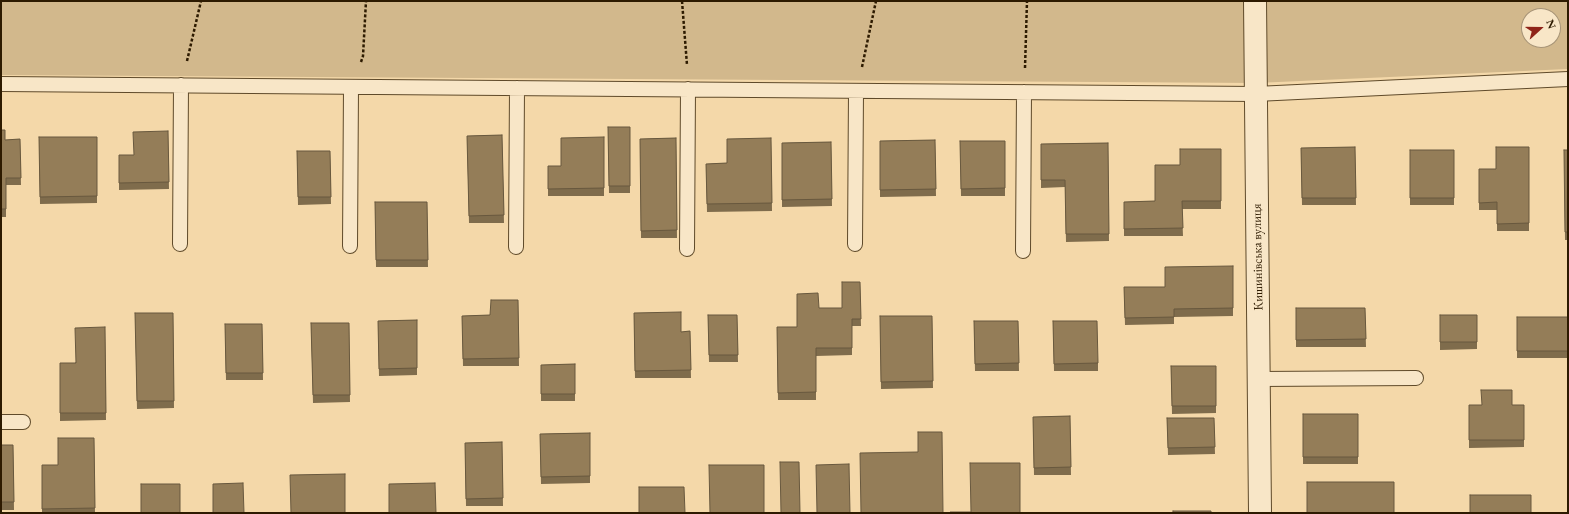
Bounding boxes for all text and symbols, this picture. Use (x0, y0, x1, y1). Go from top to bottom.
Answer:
north arrow (1521, 8, 1561, 48)
text: N (1543, 17, 1559, 31)
street label: Кишинівська вулиця (1249, 203, 1267, 311)

